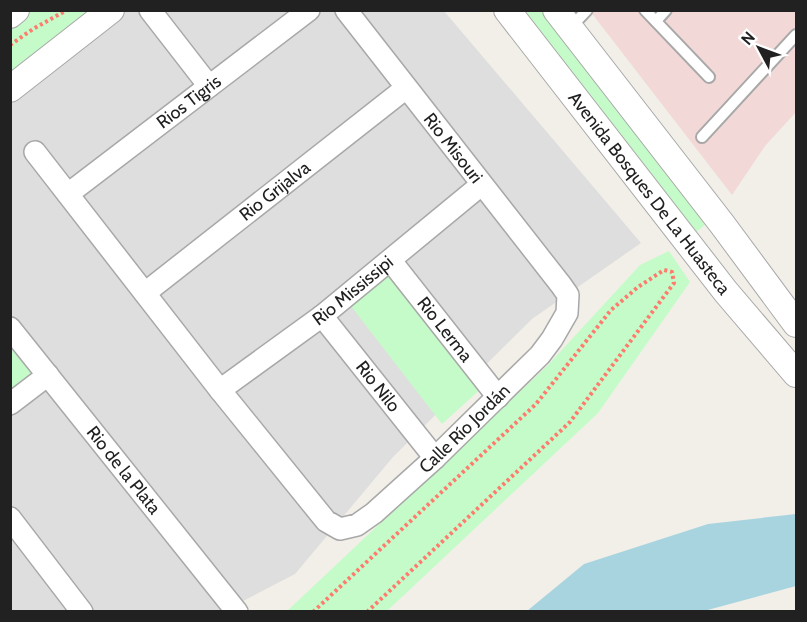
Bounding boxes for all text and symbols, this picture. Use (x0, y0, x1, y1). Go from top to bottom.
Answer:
north arrow (729, 18, 789, 78)
text: N (737, 28, 759, 49)
street label: Rios Tigris (152, 70, 225, 133)
street label: Avenida Bosques De La Huasteca (564, 87, 735, 300)
street label: Rio Misouri (419, 109, 487, 187)
street label: Rio Grijalva (235, 156, 315, 226)
street label: Rio Mississipi (308, 251, 398, 330)
street label: Rio Lerma (412, 292, 477, 367)
street label: Rio Nilo (351, 357, 405, 416)
street label: Calle Río Jordán (414, 380, 515, 478)
street label: Rio de la Plata (82, 422, 166, 519)

